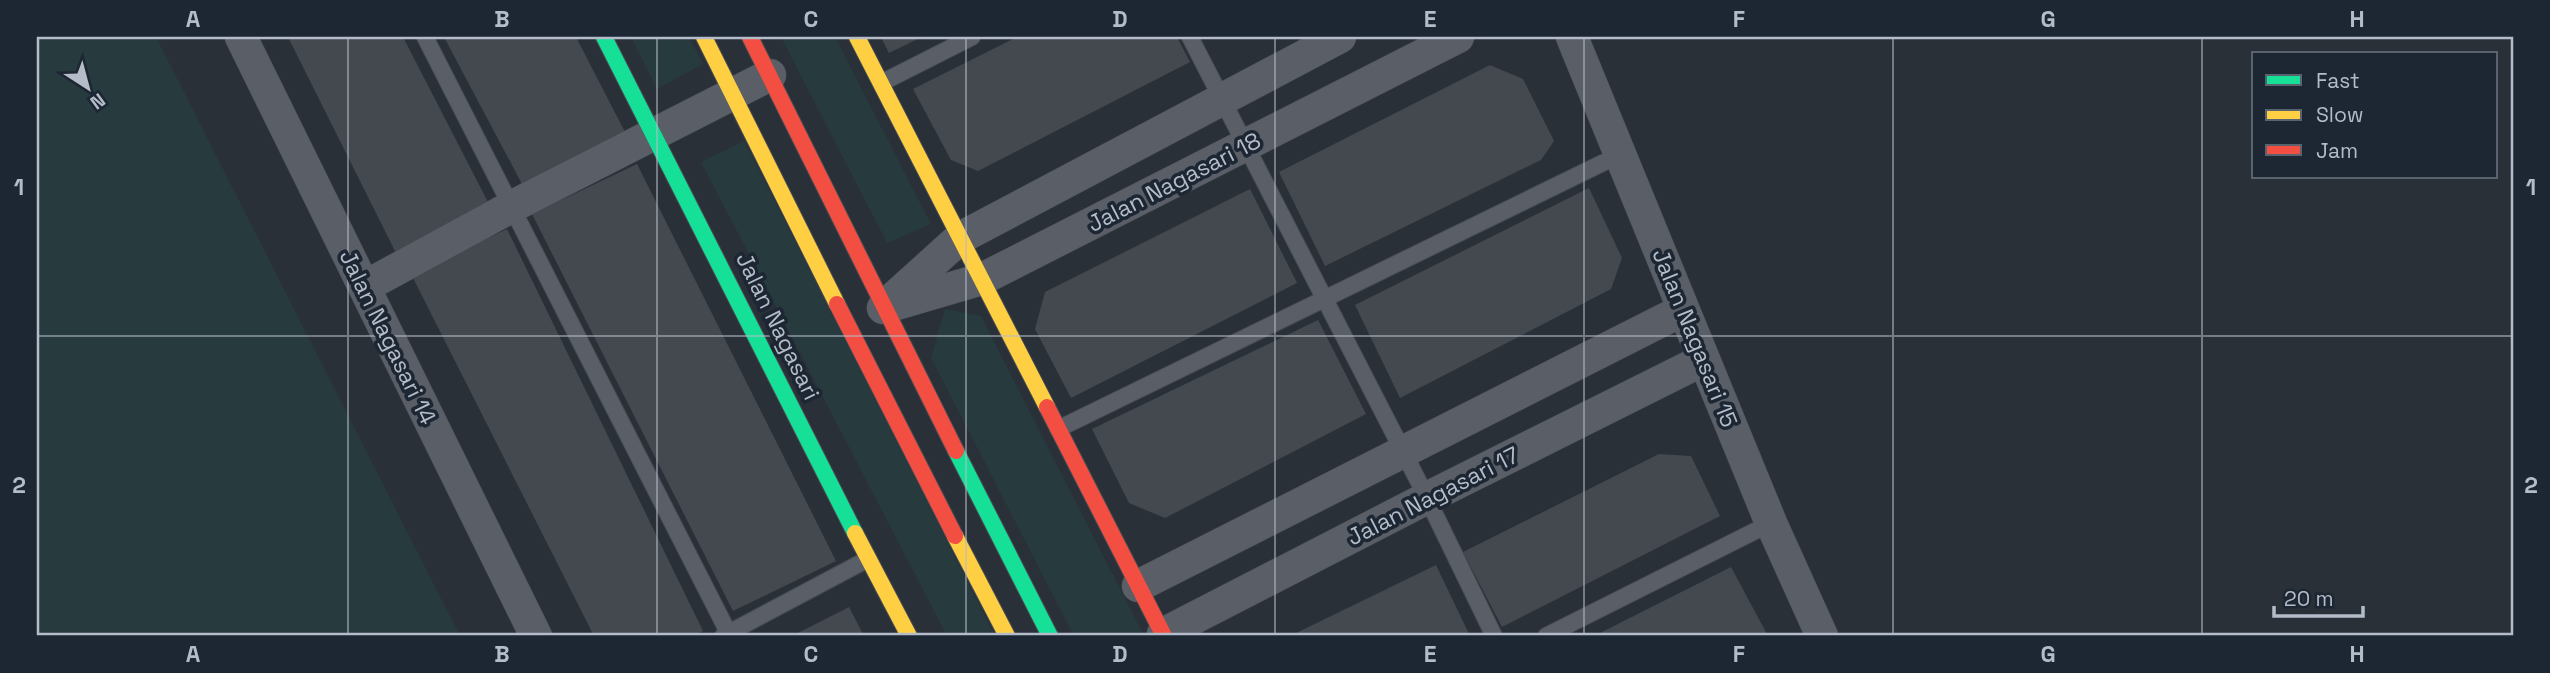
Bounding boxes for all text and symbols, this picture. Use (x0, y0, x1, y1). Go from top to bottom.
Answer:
text: A (186, 4, 201, 34)
text: B (494, 4, 510, 34)
text: C (804, 4, 818, 34)
text: D (1112, 4, 1128, 34)
text: E (1424, 4, 1436, 34)
text: F (1733, 4, 1745, 34)
text: G (2040, 4, 2056, 34)
text: H (2349, 4, 2365, 34)
north arrow (52, 52, 122, 122)
legend (2252, 52, 2498, 178)
text: Fast (2316, 67, 2360, 94)
text: N (85, 87, 110, 115)
text: Slow (2316, 101, 2364, 128)
street label: Jalan Nagasari 18 (1082, 125, 1266, 239)
text: Jam (2316, 137, 2358, 164)
text: 1 (14, 172, 24, 202)
text: 1 (2526, 172, 2536, 202)
street label: Jalan Nagasari 15 (1645, 244, 1745, 432)
street label: Jalan Nagasari 14 (333, 245, 443, 429)
street label: Jalan Nagasari (729, 247, 827, 405)
street label: Jalan Nagasari 17 (1342, 440, 1524, 552)
text: 2 (12, 470, 26, 500)
text: 2 (2524, 470, 2538, 500)
scale bar (2274, 575, 2363, 619)
text: 20 m (2284, 585, 2334, 612)
text: A (186, 639, 201, 669)
text: B (494, 639, 510, 669)
text: C (804, 639, 818, 669)
text: D (1112, 639, 1128, 669)
text: E (1424, 639, 1436, 669)
text: F (1733, 639, 1745, 669)
text: G (2040, 639, 2056, 669)
text: H (2349, 639, 2365, 669)

